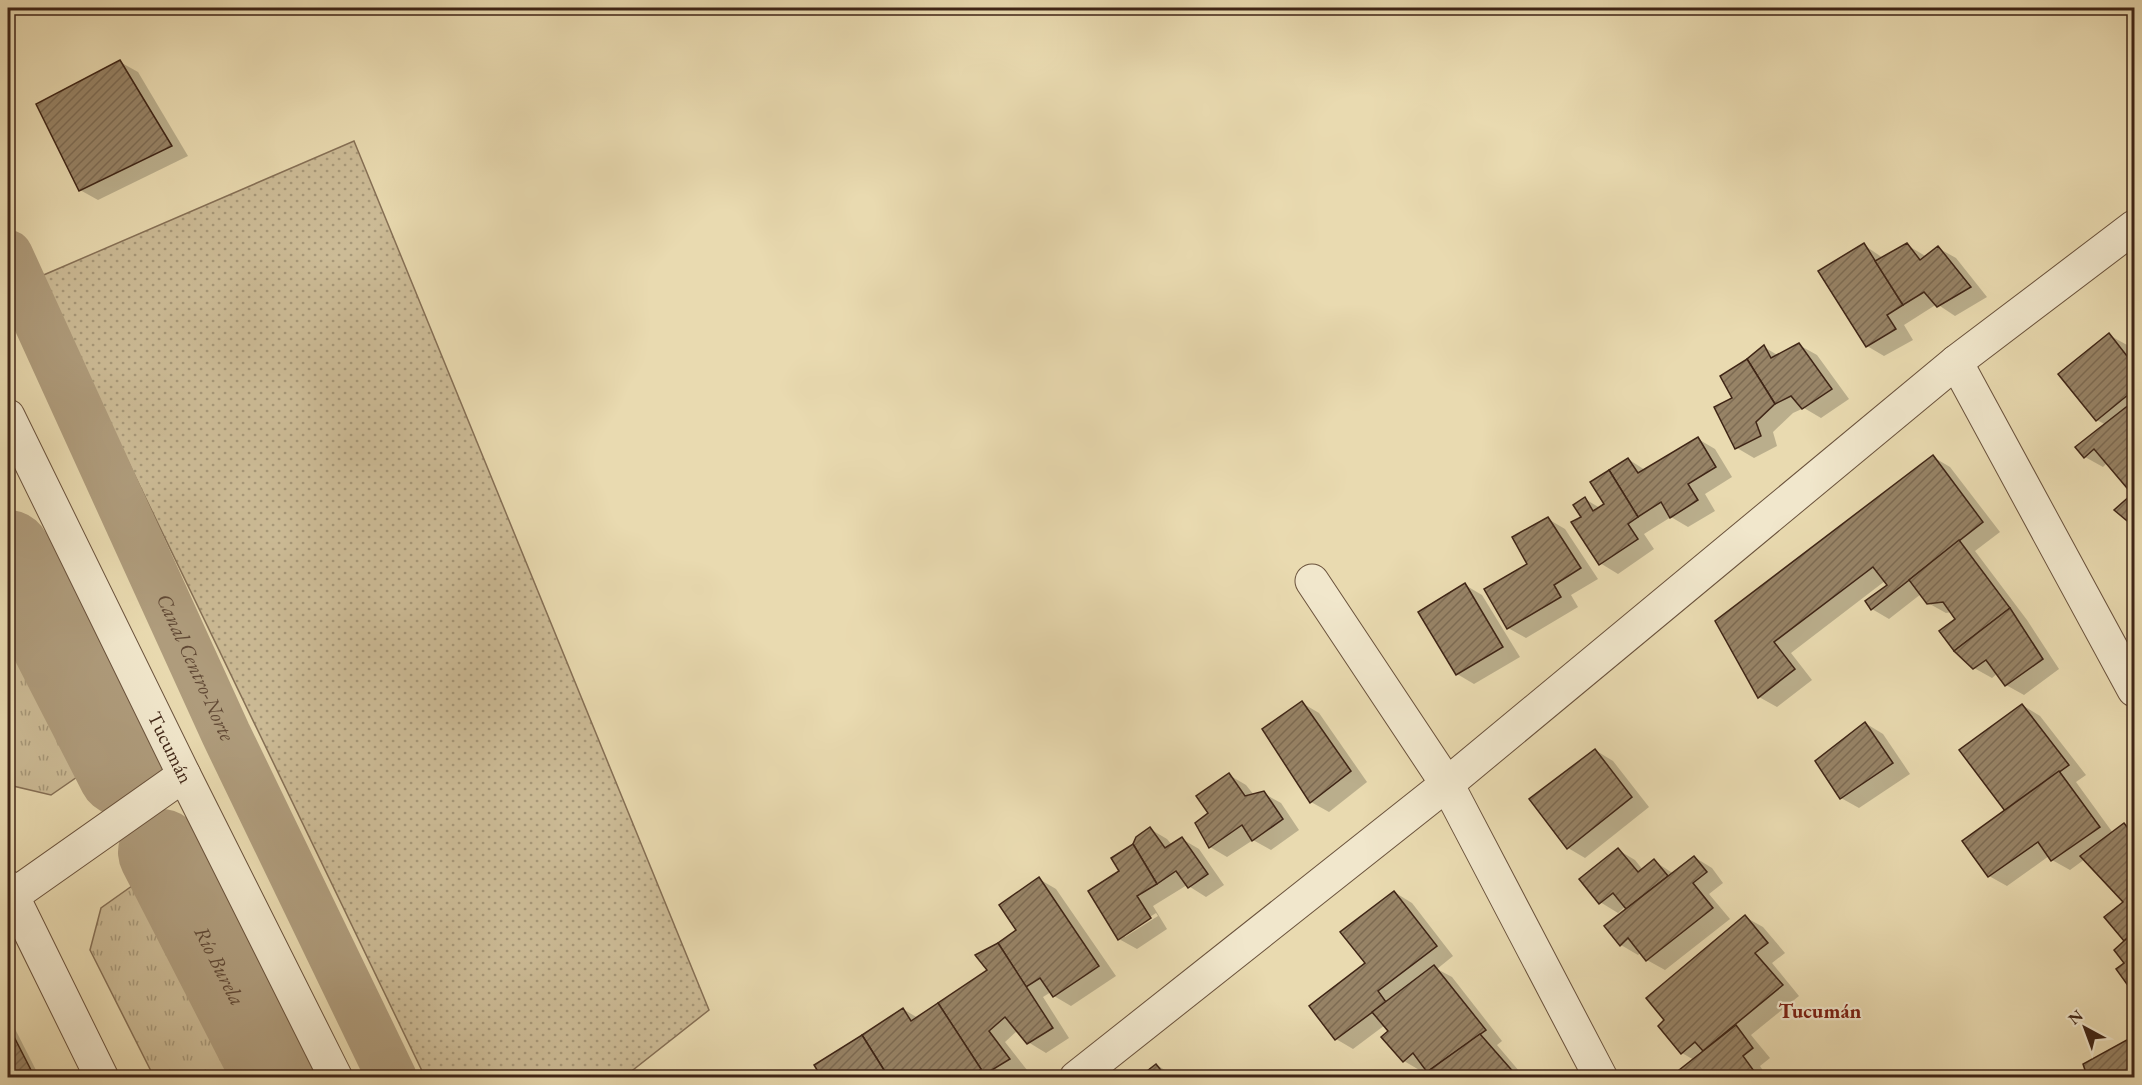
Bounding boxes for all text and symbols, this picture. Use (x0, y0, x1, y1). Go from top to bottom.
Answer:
water label: Canal Centro-Norte (151, 589, 242, 746)
street label: Tucumán (142, 707, 199, 788)
water label: Río Burela (188, 921, 251, 1010)
district label: Tucumán (1779, 997, 1862, 1024)
north arrow (2055, 998, 2115, 1058)
text: N (2064, 1005, 2087, 1029)

